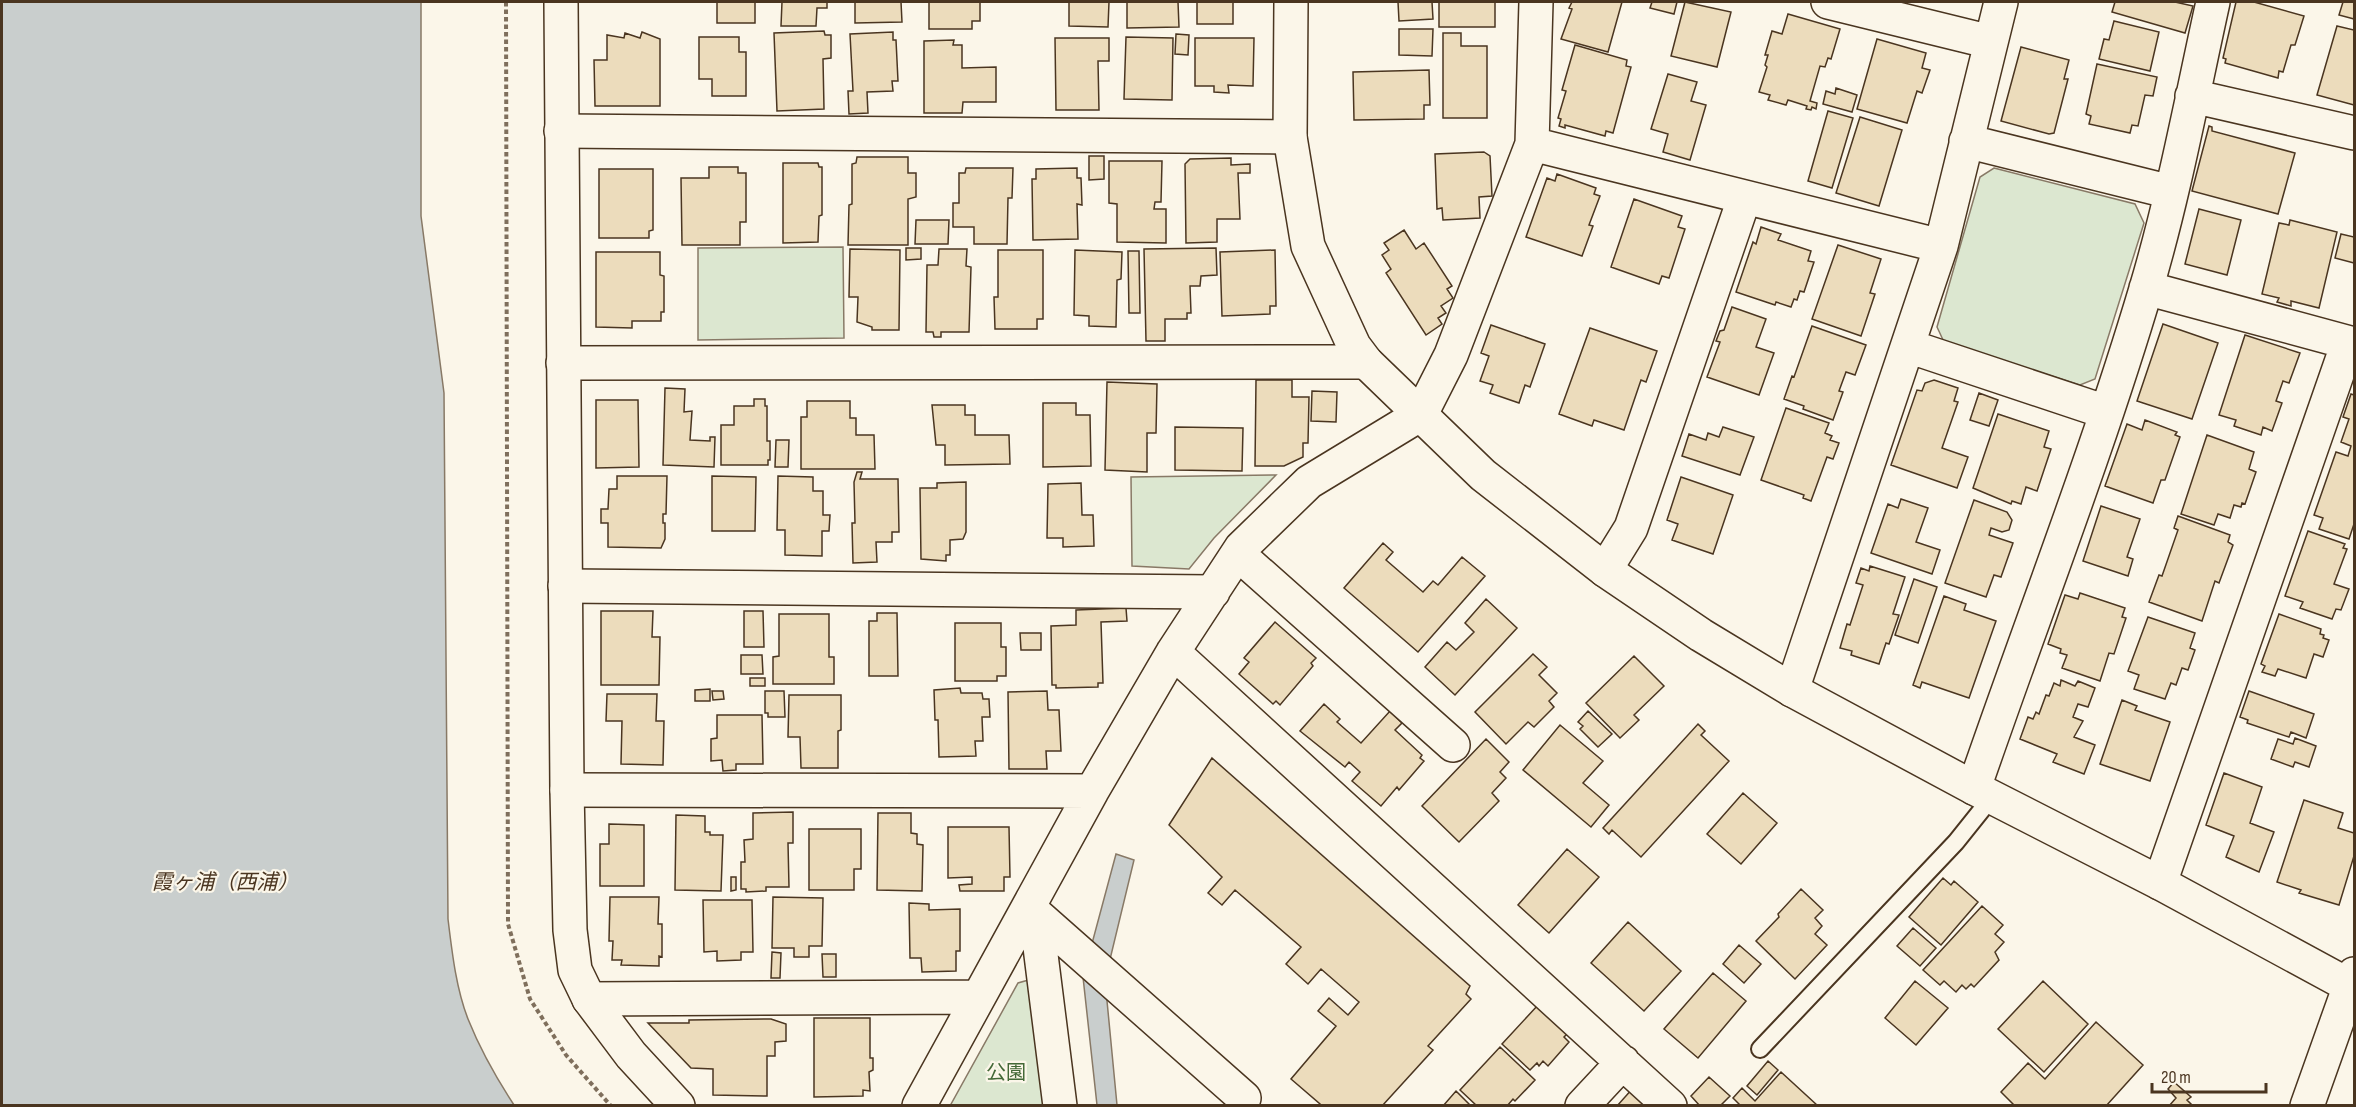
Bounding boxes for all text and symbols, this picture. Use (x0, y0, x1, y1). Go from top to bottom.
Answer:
water label: 霞ヶ浦（西浦） (152, 870, 299, 895)
scale bar (2152, 1056, 2266, 1094)
park label: 公園 (986, 1061, 1026, 1085)
text: 20 m (2161, 1067, 2191, 1088)

